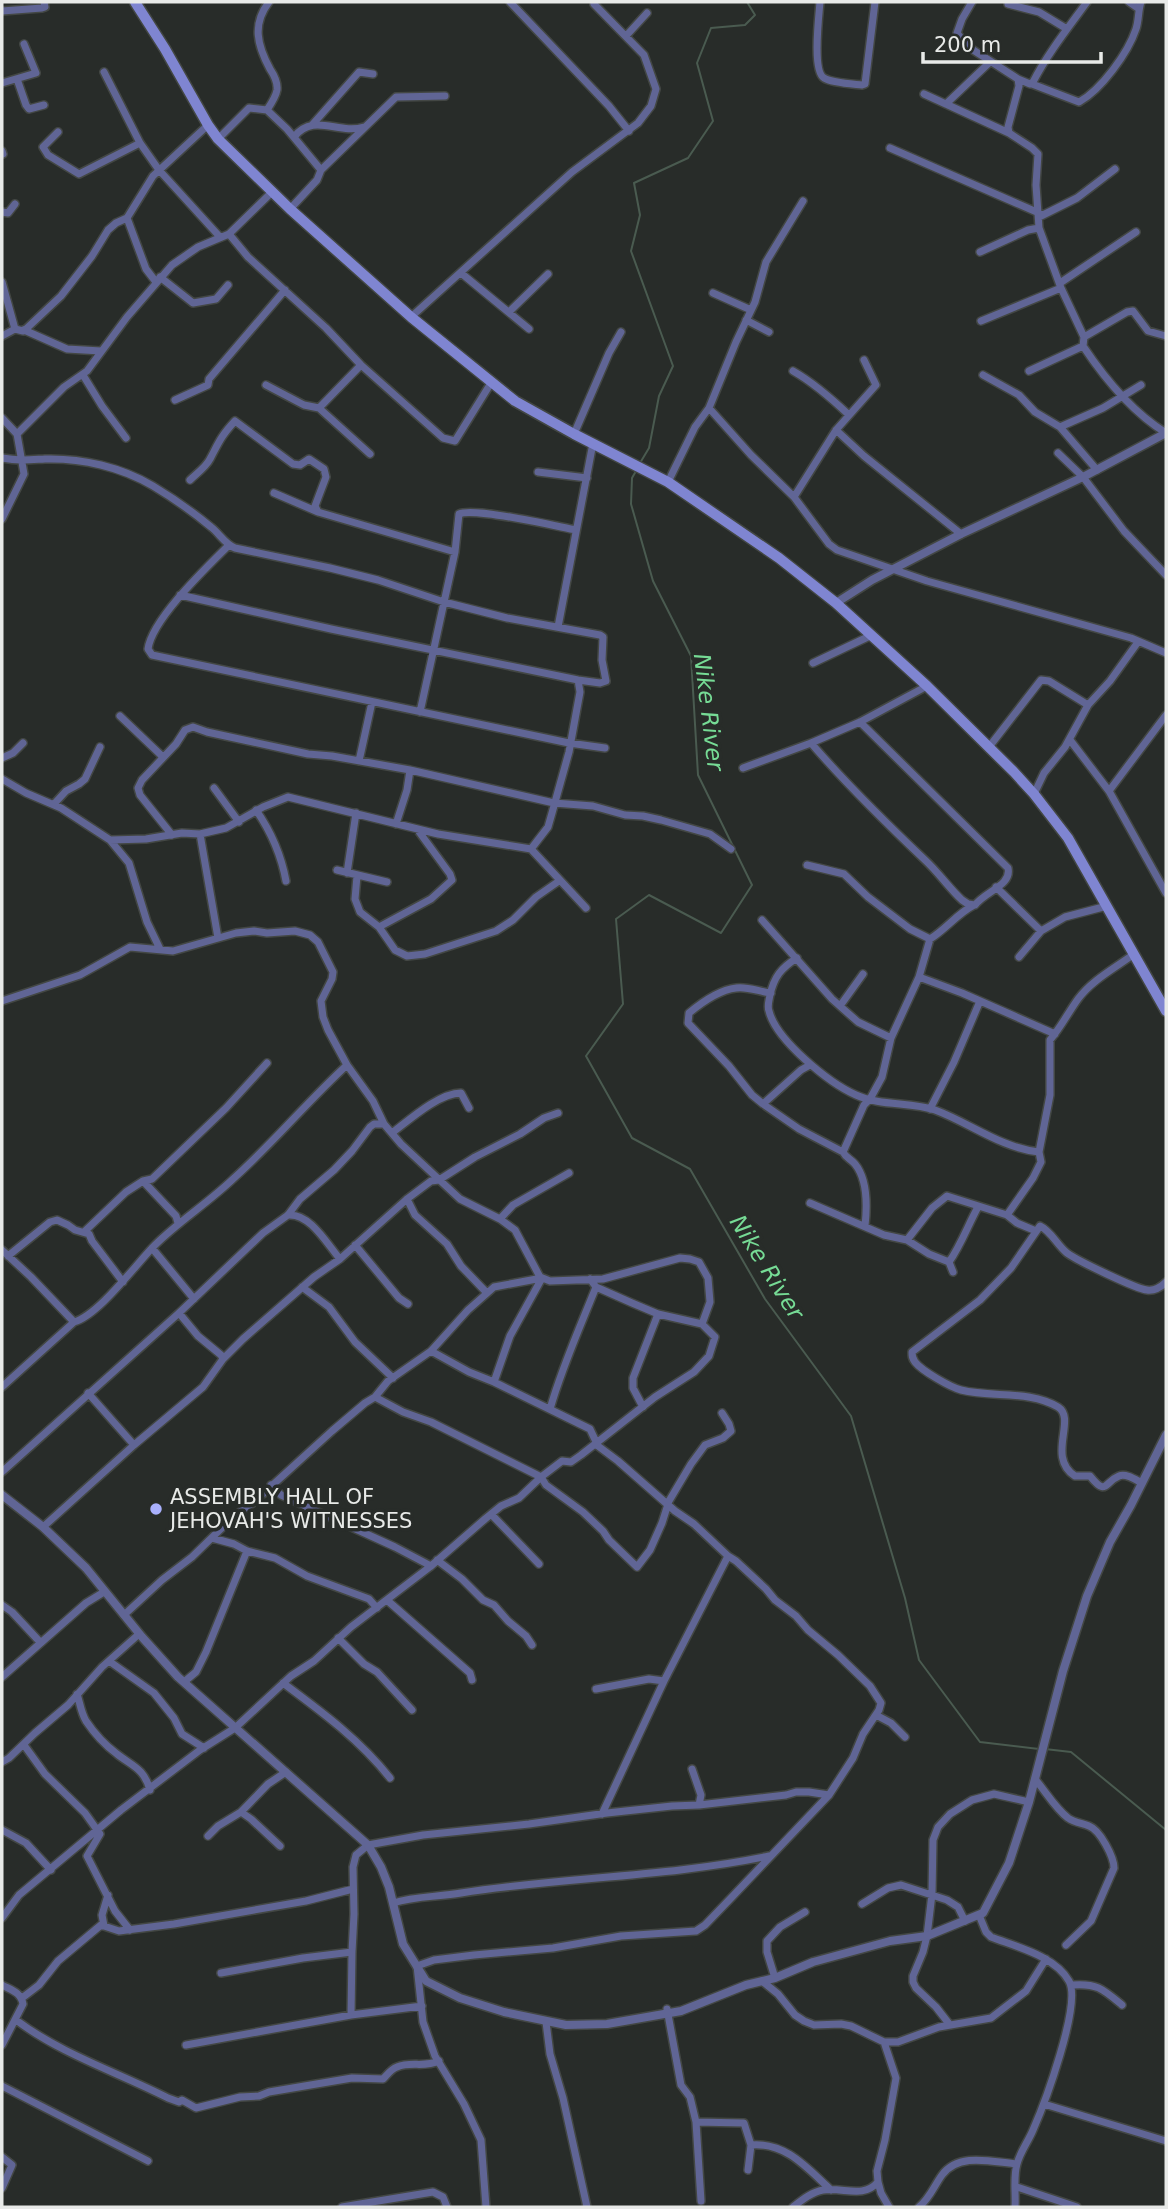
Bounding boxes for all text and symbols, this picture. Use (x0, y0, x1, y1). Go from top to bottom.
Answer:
scale bar (923, 21, 1102, 65)
text: 200 m (934, 33, 1001, 57)
water label: Nike River (689, 652, 729, 774)
water label: Nike River (725, 1210, 810, 1325)
place label: ASSEMBLY HALL OF JEHOVAH'S WITNESSES (168, 1485, 412, 1533)
marker: ASSEMBLY HALL OF JEHOVAH'S WITNESSES (148, 1501, 164, 1517)

